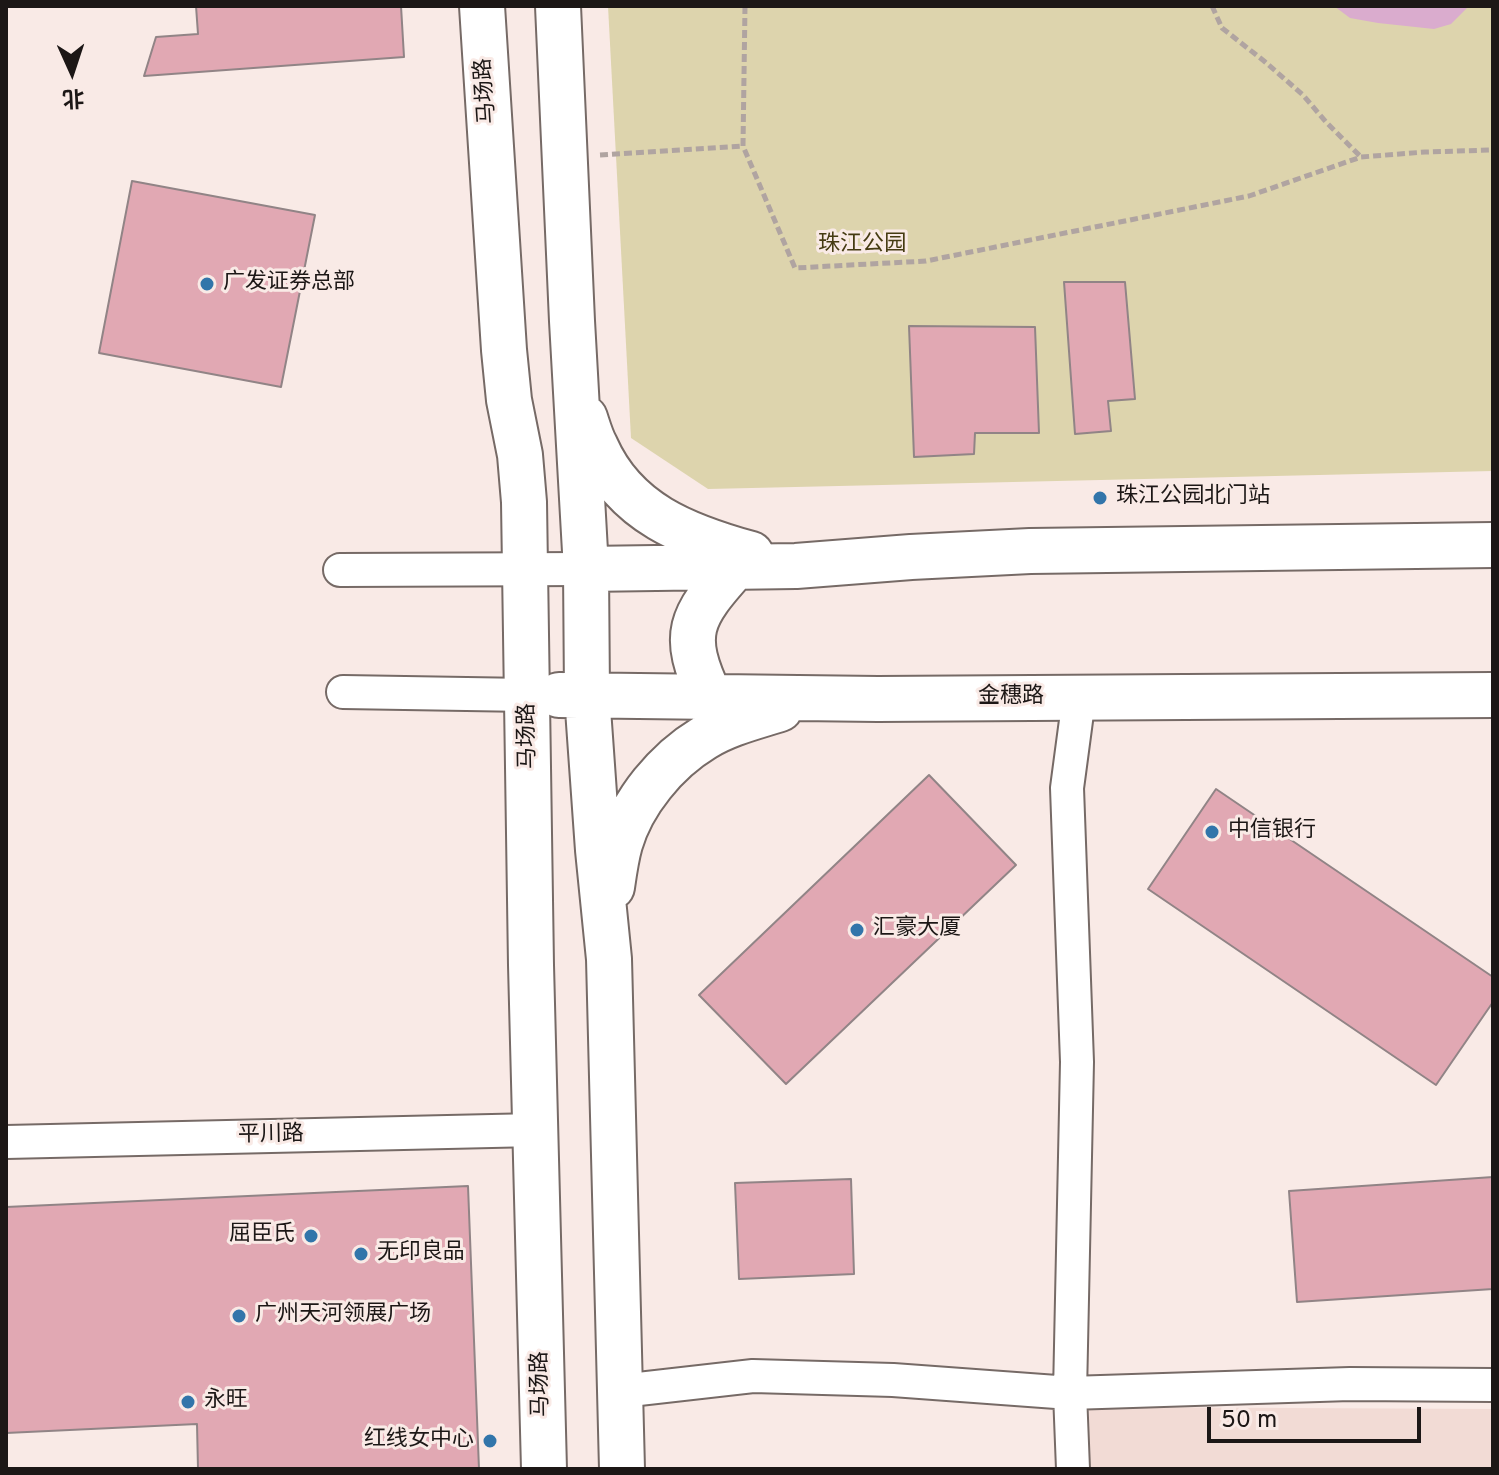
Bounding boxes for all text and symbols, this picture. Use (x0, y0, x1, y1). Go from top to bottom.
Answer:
north arrow (32, 32, 112, 112)
street label: 马场路 (472, 57, 502, 125)
text: 北 (62, 82, 85, 111)
park label: 珠江公园 (818, 233, 906, 259)
place label: 广发证券总部 (223, 271, 355, 297)
marker: 广发证券总部 (198, 275, 216, 293)
place label: 珠江公园北门站 (1116, 485, 1270, 511)
marker: 珠江公园北门站 (1091, 489, 1109, 507)
street label: 金穗路 (978, 685, 1044, 711)
street label: 马场路 (515, 703, 543, 769)
place label: 中信银行 (1228, 819, 1316, 845)
marker: 中信银行 (1203, 823, 1221, 841)
place label: 汇豪大厦 (873, 917, 961, 943)
marker: 汇豪大厦 (848, 921, 866, 939)
street label: 平川路 (238, 1122, 304, 1150)
place label: 屈臣氏 (229, 1223, 295, 1249)
marker: 屈臣氏 (302, 1227, 320, 1245)
place label: 无印良品 (377, 1241, 465, 1267)
marker: 无印良品 (352, 1245, 370, 1263)
place label: 广州天河领展广场 (255, 1303, 431, 1329)
marker: 广州天河领展广场 (230, 1307, 248, 1325)
street label: 马场路 (528, 1351, 556, 1417)
place label: 永旺 (204, 1389, 248, 1415)
scale bar (1211, 1391, 1425, 1441)
marker: 永旺 (179, 1393, 197, 1411)
text: 50 m (1221, 1406, 1277, 1436)
place label: 红线女中心 (364, 1428, 474, 1454)
marker: 红线女中心 (481, 1432, 499, 1450)

